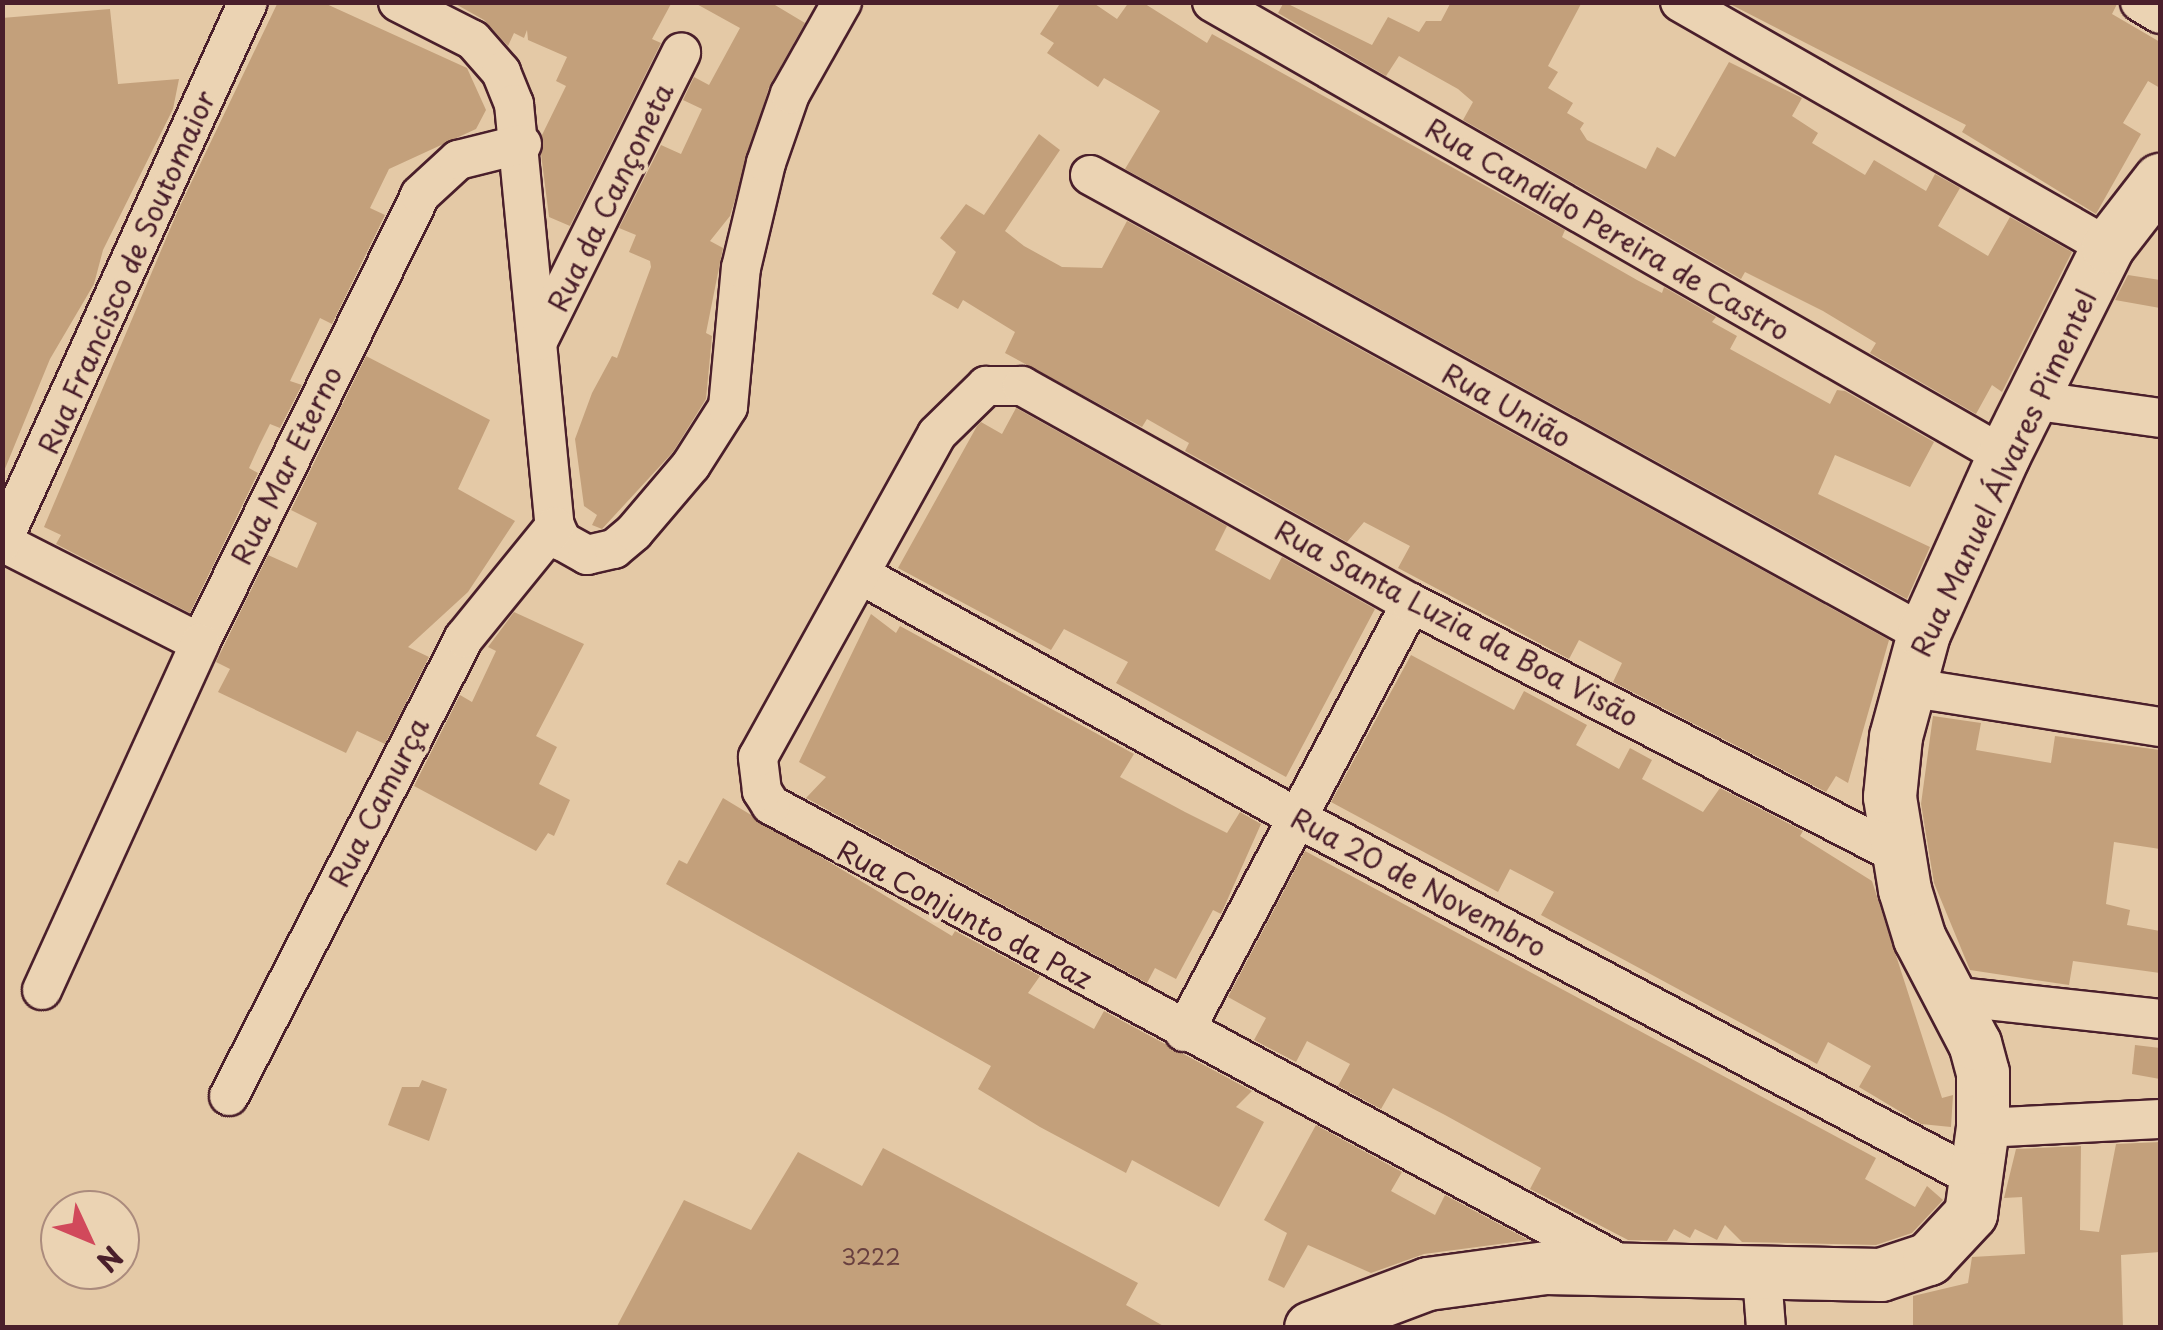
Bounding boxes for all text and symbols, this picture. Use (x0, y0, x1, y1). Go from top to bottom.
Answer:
street label: Rua da Cançoneta (540, 77, 680, 317)
street label: Rua Francisco de Soutomaior (30, 84, 222, 460)
street label: Rua Candido Pereira de Castro (1419, 110, 1797, 348)
street label: Rua Manuel Álvares Pimentel (1903, 285, 2103, 661)
street label: Rua União (1437, 356, 1577, 454)
street label: Rua Mar Eterno (223, 360, 349, 570)
street label: Rua Santa Luzia da Boa Visão (1270, 513, 1644, 733)
street label: Rua Camurça (321, 711, 435, 893)
street label: Rua 20 de Novembro (1284, 800, 1554, 964)
street label: Rua Conjunto da Paz (832, 833, 1098, 995)
north arrow (40, 1190, 140, 1290)
text: N (87, 1237, 134, 1283)
house number: 3222 (841, 1243, 901, 1269)

